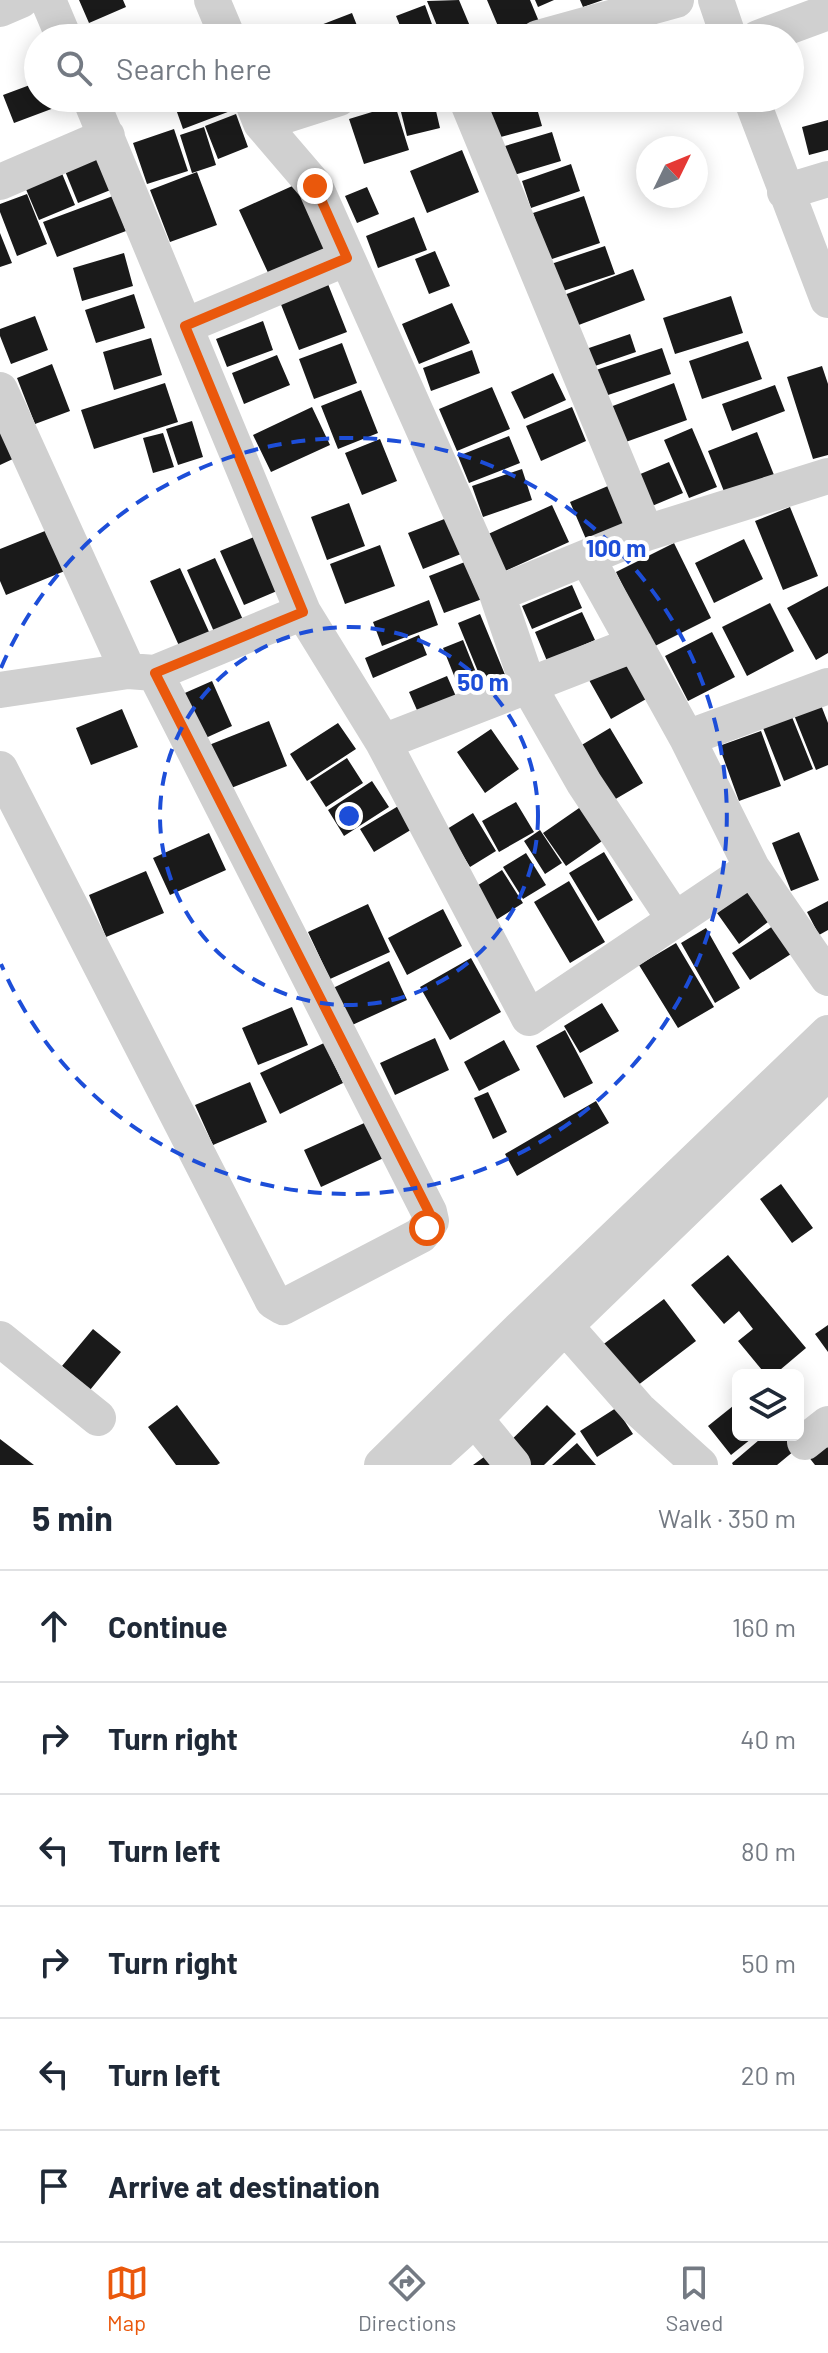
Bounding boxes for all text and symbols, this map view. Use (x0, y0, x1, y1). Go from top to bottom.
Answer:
search box (24, 24, 804, 112)
icon: search (52, 46, 96, 90)
text: Search here (116, 50, 272, 86)
north arrow (636, 136, 708, 208)
route end (297, 168, 333, 204)
text: 100 m (586, 533, 646, 562)
text: 50 m (457, 667, 509, 696)
centre of rings (335, 802, 363, 830)
route start (409, 1210, 445, 1246)
map controls (732, 1369, 804, 1441)
button: layers (732, 1369, 804, 1441)
text: 5 min (32, 1497, 113, 1538)
text: Walk · 350 m (658, 1502, 796, 1533)
icon: ahead (32, 1604, 76, 1648)
text: Continue (108, 1608, 228, 1644)
text: 160 m (732, 1611, 796, 1642)
icon: right (32, 1716, 76, 1760)
text: Turn right (108, 1720, 238, 1756)
text: 40 m (740, 1723, 796, 1754)
icon: left (32, 1828, 76, 1872)
text: Turn left (108, 1832, 221, 1868)
text: 80 m (741, 1835, 796, 1866)
icon: right (32, 1940, 76, 1984)
text: Turn right (108, 1944, 238, 1980)
text: 50 m (741, 1947, 796, 1978)
icon: left (32, 2052, 76, 2096)
text: Turn left (108, 2056, 221, 2092)
text: 20 m (741, 2059, 796, 2090)
icon: arrive (32, 2164, 76, 2208)
text: Arrive at destination (108, 2168, 380, 2204)
tab: Map (105, 2261, 149, 2335)
tab: Directions (358, 2261, 456, 2335)
tab: Saved (666, 2261, 723, 2335)

